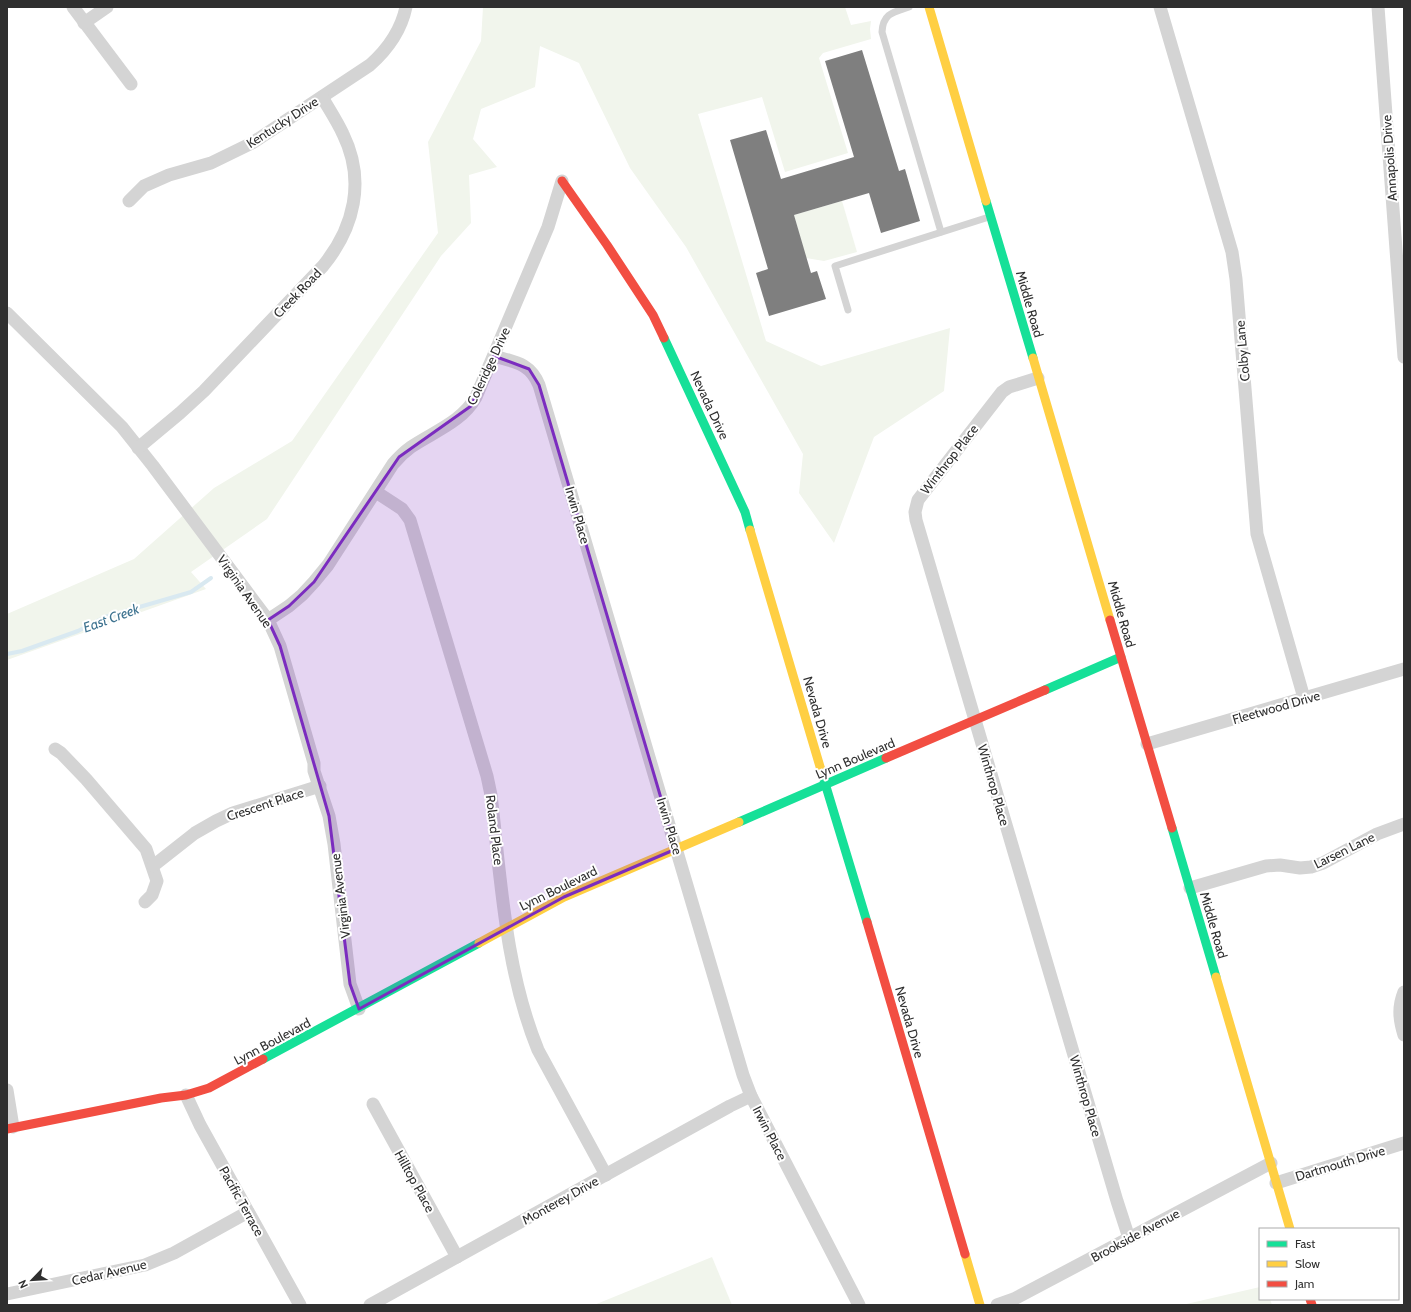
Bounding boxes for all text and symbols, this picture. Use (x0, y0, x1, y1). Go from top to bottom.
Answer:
street label: Kentucky Drive (243, 93, 321, 151)
street label: Annapolis Drive (1378, 114, 1400, 202)
street label: Creek Road (270, 265, 324, 321)
street label: Middle Road (1013, 269, 1047, 339)
street label: Colby Lane (1231, 319, 1253, 382)
street label: Coleridge Drive (463, 324, 513, 407)
street label: Nevada Drive (687, 368, 733, 442)
street label: Winthrop Place (917, 421, 981, 497)
street label: Irwin Place (562, 485, 594, 546)
street label: Virginia Avenue (214, 552, 276, 631)
street label: Middle Road (1105, 579, 1139, 649)
water label: East Creek (81, 599, 142, 636)
street label: Nevada Drive (800, 674, 836, 750)
street label: Fleetwood Drive (1230, 687, 1322, 727)
street label: Lynn Boulevard (813, 734, 897, 782)
street label: Winthrop Place (975, 742, 1013, 828)
street label: Crescent Place (224, 784, 306, 824)
street label: Roland Place (483, 794, 507, 866)
street label: Irwin Place (654, 796, 686, 857)
street label: Larsen Lane (1311, 828, 1377, 872)
street label: Virginia Avenue (327, 852, 353, 939)
street label: Lynn Boulevard (516, 862, 600, 914)
street label: Middle Road (1197, 890, 1231, 960)
street label: Nevada Drive (892, 984, 928, 1060)
street label: Lynn Boulevard (231, 1014, 313, 1068)
street label: Winthrop Place (1067, 1053, 1105, 1139)
street label: Irwin Place (750, 1103, 791, 1163)
street label: Dartmouth Drive (1293, 1142, 1387, 1184)
street label: Hilltop Place (391, 1147, 439, 1215)
street label: Pacific Terrace (216, 1163, 268, 1239)
street label: Monterey Drive (519, 1172, 601, 1228)
street label: Brookside Avenue (1088, 1205, 1182, 1265)
legend (1259, 1228, 1399, 1300)
text: Fast (1295, 1236, 1315, 1251)
street label: Cedar Avenue (70, 1256, 148, 1288)
text: Slow (1295, 1256, 1320, 1271)
north arrow (12, 1260, 52, 1300)
text: Jam (1294, 1276, 1314, 1291)
text: N (15, 1278, 31, 1291)

